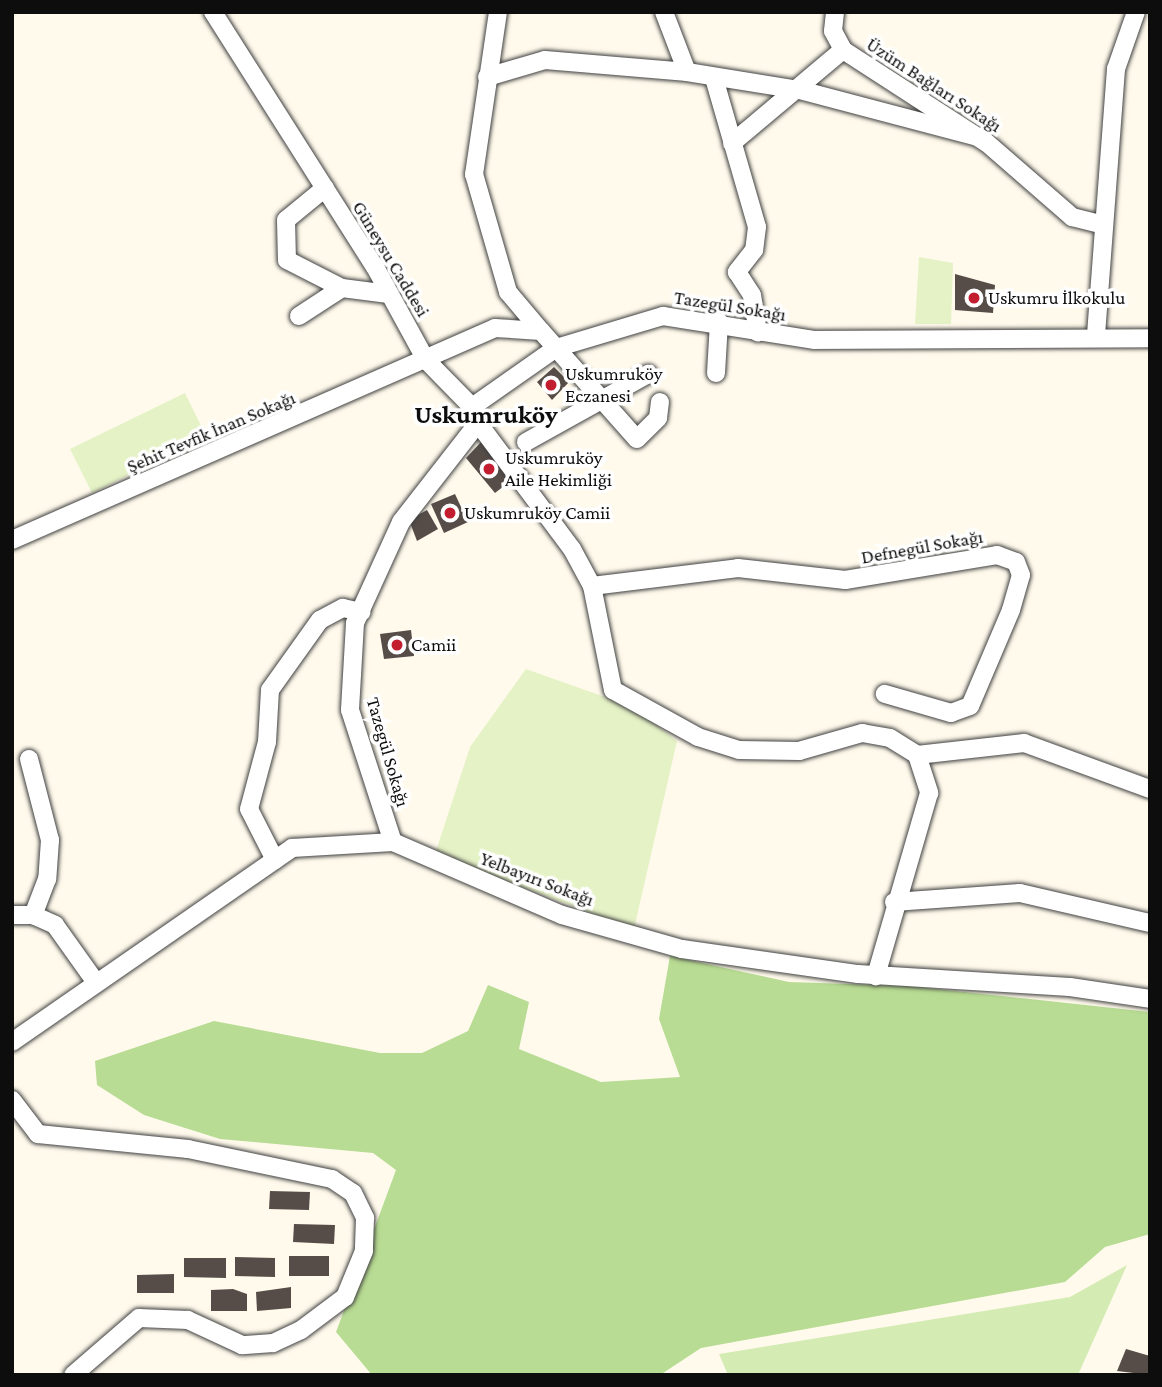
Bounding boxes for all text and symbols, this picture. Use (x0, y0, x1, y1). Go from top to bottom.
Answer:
street label: Üzüm Bağları Sokağı (862, 33, 1006, 137)
street label: Güneysu Caddesi (347, 197, 435, 321)
street label: Tazegül Sokağı (672, 286, 788, 326)
place label: Uskumru İlkokulu (988, 287, 1125, 309)
marker: Uskumru İlkokulu (966, 290, 982, 306)
place label: Uskumruköy Eczanesi (565, 363, 663, 407)
marker: Uskumruköy Eczanesi (543, 377, 559, 393)
street label: Şehit Tevfik İnan Sokağı (123, 386, 299, 478)
district label: Uskumruköy (414, 399, 558, 431)
place label: Uskumruköy Aile Hekimliği (505, 447, 612, 491)
marker: Uskumruköy Aile Hekimliği (479, 459, 499, 479)
place label: Uskumruköy Camii (464, 502, 610, 524)
marker: Uskumruköy Camii (442, 505, 458, 521)
street label: Defnegül Sokağı (859, 525, 985, 569)
place label: Camii (411, 634, 456, 656)
marker: Camii (389, 637, 405, 653)
street label: Tazegül Sokağı (361, 695, 415, 809)
street label: Yelbayırı Sokağı (477, 847, 597, 911)

